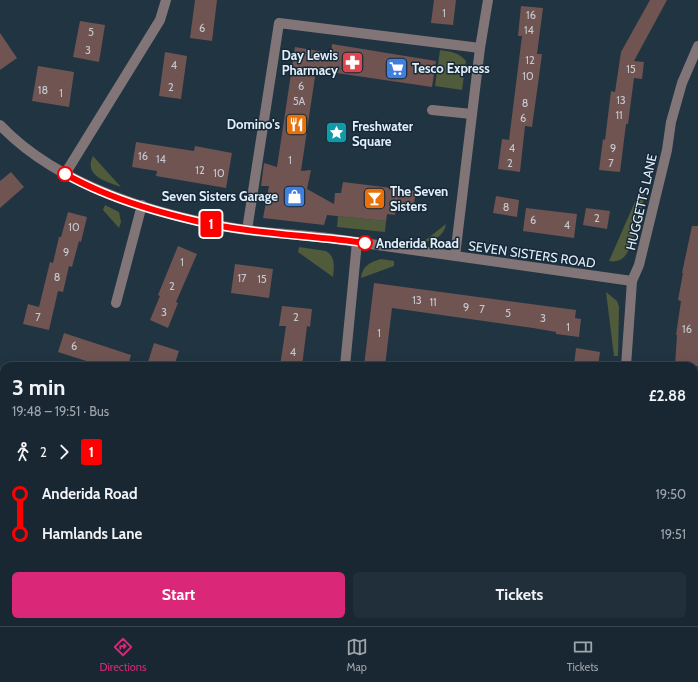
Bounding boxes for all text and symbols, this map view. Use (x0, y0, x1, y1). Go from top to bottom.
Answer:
house number: 1 (442, 6, 446, 20)
house number: 16 (526, 8, 536, 22)
house number: 6 (199, 21, 205, 35)
house number: 14 (524, 23, 535, 37)
house number: 5 (88, 25, 94, 39)
house number: 3 (85, 43, 91, 57)
place label: Day Lewis Pharmacy (281, 47, 338, 78)
pharmacy icon: Day Lewis Pharmacy (340, 49, 366, 75)
house number: 12 (525, 53, 535, 67)
supermarket icon: Tesco Express (383, 55, 409, 81)
house number: 4 (171, 58, 178, 72)
place label: Tesco Express (412, 60, 490, 76)
house number: 15 (626, 62, 636, 76)
house number: 10 (522, 69, 534, 83)
house number: 6 (298, 79, 304, 93)
house number: 2 (168, 80, 174, 94)
house number: 18 (38, 83, 48, 97)
house number: 1 (59, 86, 63, 100)
house number: 13 (616, 93, 626, 107)
house number: 5A (293, 94, 306, 108)
house number: 8 (522, 96, 528, 110)
house number: 11 (615, 108, 623, 122)
restaurant icon: Domino's (283, 111, 309, 137)
house number: 6 (520, 111, 526, 125)
place label: Domino's (227, 116, 280, 132)
place label: Freshwater Square (352, 118, 414, 149)
place icon: Freshwater Square (324, 120, 350, 146)
house number: 4 (509, 141, 516, 155)
house number: 9 (610, 141, 616, 155)
house number: 16 (138, 149, 148, 163)
house number: 14 (156, 152, 167, 166)
street label: HUGGETTS LANE (622, 152, 660, 252)
house number: 1 (288, 153, 292, 167)
house number: 2 (507, 156, 513, 170)
house number: 7 (608, 156, 614, 170)
house number: 12 (195, 163, 205, 177)
unlabelled marker (57, 166, 73, 182)
house number: 10 (213, 166, 225, 180)
shop icon: Seven Sisters Garage (281, 183, 307, 209)
place label: The Seven Sisters (390, 183, 448, 214)
bar icon: The Seven Sisters (362, 185, 388, 211)
place label: Seven Sisters Garage (162, 188, 278, 204)
house number: 8 (503, 200, 509, 214)
line badge: 1 (198, 211, 224, 237)
house number: 2 (594, 211, 600, 225)
house number: 6 (530, 213, 536, 227)
text: 1 (208, 215, 214, 233)
house number: 4 (564, 218, 571, 232)
house number: 10 (68, 220, 80, 234)
marker: Anderida Road (357, 235, 373, 251)
place label: Anderida Road (376, 235, 459, 251)
street label: SEVEN SISTERS ROAD (467, 237, 597, 271)
house number: 9 (63, 245, 69, 259)
house number: 1 (180, 255, 184, 269)
house number: 8 (54, 270, 60, 284)
house number: 17 (237, 271, 247, 285)
house number: 15 (257, 272, 267, 286)
house number: 2 (169, 279, 175, 293)
house number: 13 (412, 293, 422, 307)
house number: 11 (429, 295, 437, 309)
house number: 9 (463, 300, 469, 314)
house number: 7 (479, 302, 485, 316)
house number: 3 (161, 305, 167, 319)
house number: 5 (505, 306, 511, 320)
house number: 7 (35, 310, 41, 324)
house number: 2 (293, 310, 299, 324)
house number: 3 (540, 311, 546, 325)
house number: 1 (566, 320, 570, 334)
house number: 16 (682, 322, 692, 336)
house number: 1 (377, 326, 381, 340)
house number: 6 (71, 339, 77, 353)
house number: 4 (290, 345, 297, 359)
text: 3 min (12, 374, 65, 401)
text: £2.88 (649, 387, 686, 405)
text: 19:48 – 19:51 · Bus (12, 403, 109, 419)
icon: walk (12, 441, 34, 463)
icon: forward (53, 441, 75, 463)
text: 1 (89, 443, 94, 461)
text: 2 (40, 444, 47, 460)
text: Anderida Road (42, 485, 138, 503)
text: 19:50 (656, 486, 686, 502)
text: Hamlands Lane (42, 525, 142, 543)
text: 19:51 (660, 526, 686, 542)
button: Start (12, 572, 345, 618)
button: Tickets (353, 572, 686, 618)
tab: Directions (100, 636, 147, 674)
tab: Map (346, 636, 368, 674)
tab: Tickets (567, 636, 598, 674)

